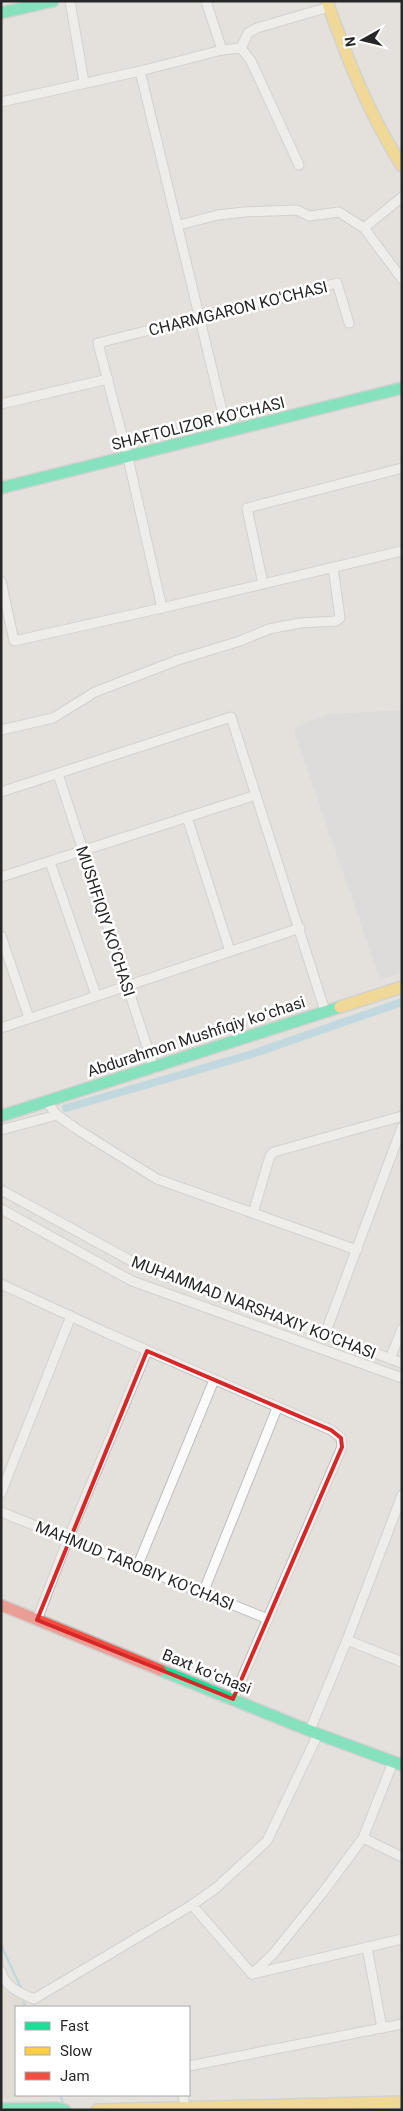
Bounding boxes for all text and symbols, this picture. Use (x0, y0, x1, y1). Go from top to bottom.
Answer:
north arrow (338, 15, 388, 65)
text: N (342, 36, 359, 48)
street label: CHARMGARON KO'CHASI (147, 277, 330, 340)
street label: SHAFTOLIZOR KO'CHASI (110, 393, 287, 454)
street label: MUSHFIQIY KO'CHASI (72, 844, 139, 999)
street label: Abdurahmon Mushfiqiy koʻchasi (85, 992, 307, 1081)
street label: MUHAMMAD NARSHAXIY KO'CHASI (129, 1252, 379, 1363)
street label: MAHMUD TAROBIY KO'CHASI (33, 1517, 237, 1614)
street label: Baxt koʻchasi (159, 1645, 254, 1698)
legend (15, 2006, 190, 2096)
text: Fast (60, 2017, 89, 2035)
text: Slow (60, 2042, 92, 2060)
text: Jam (60, 2067, 90, 2085)

